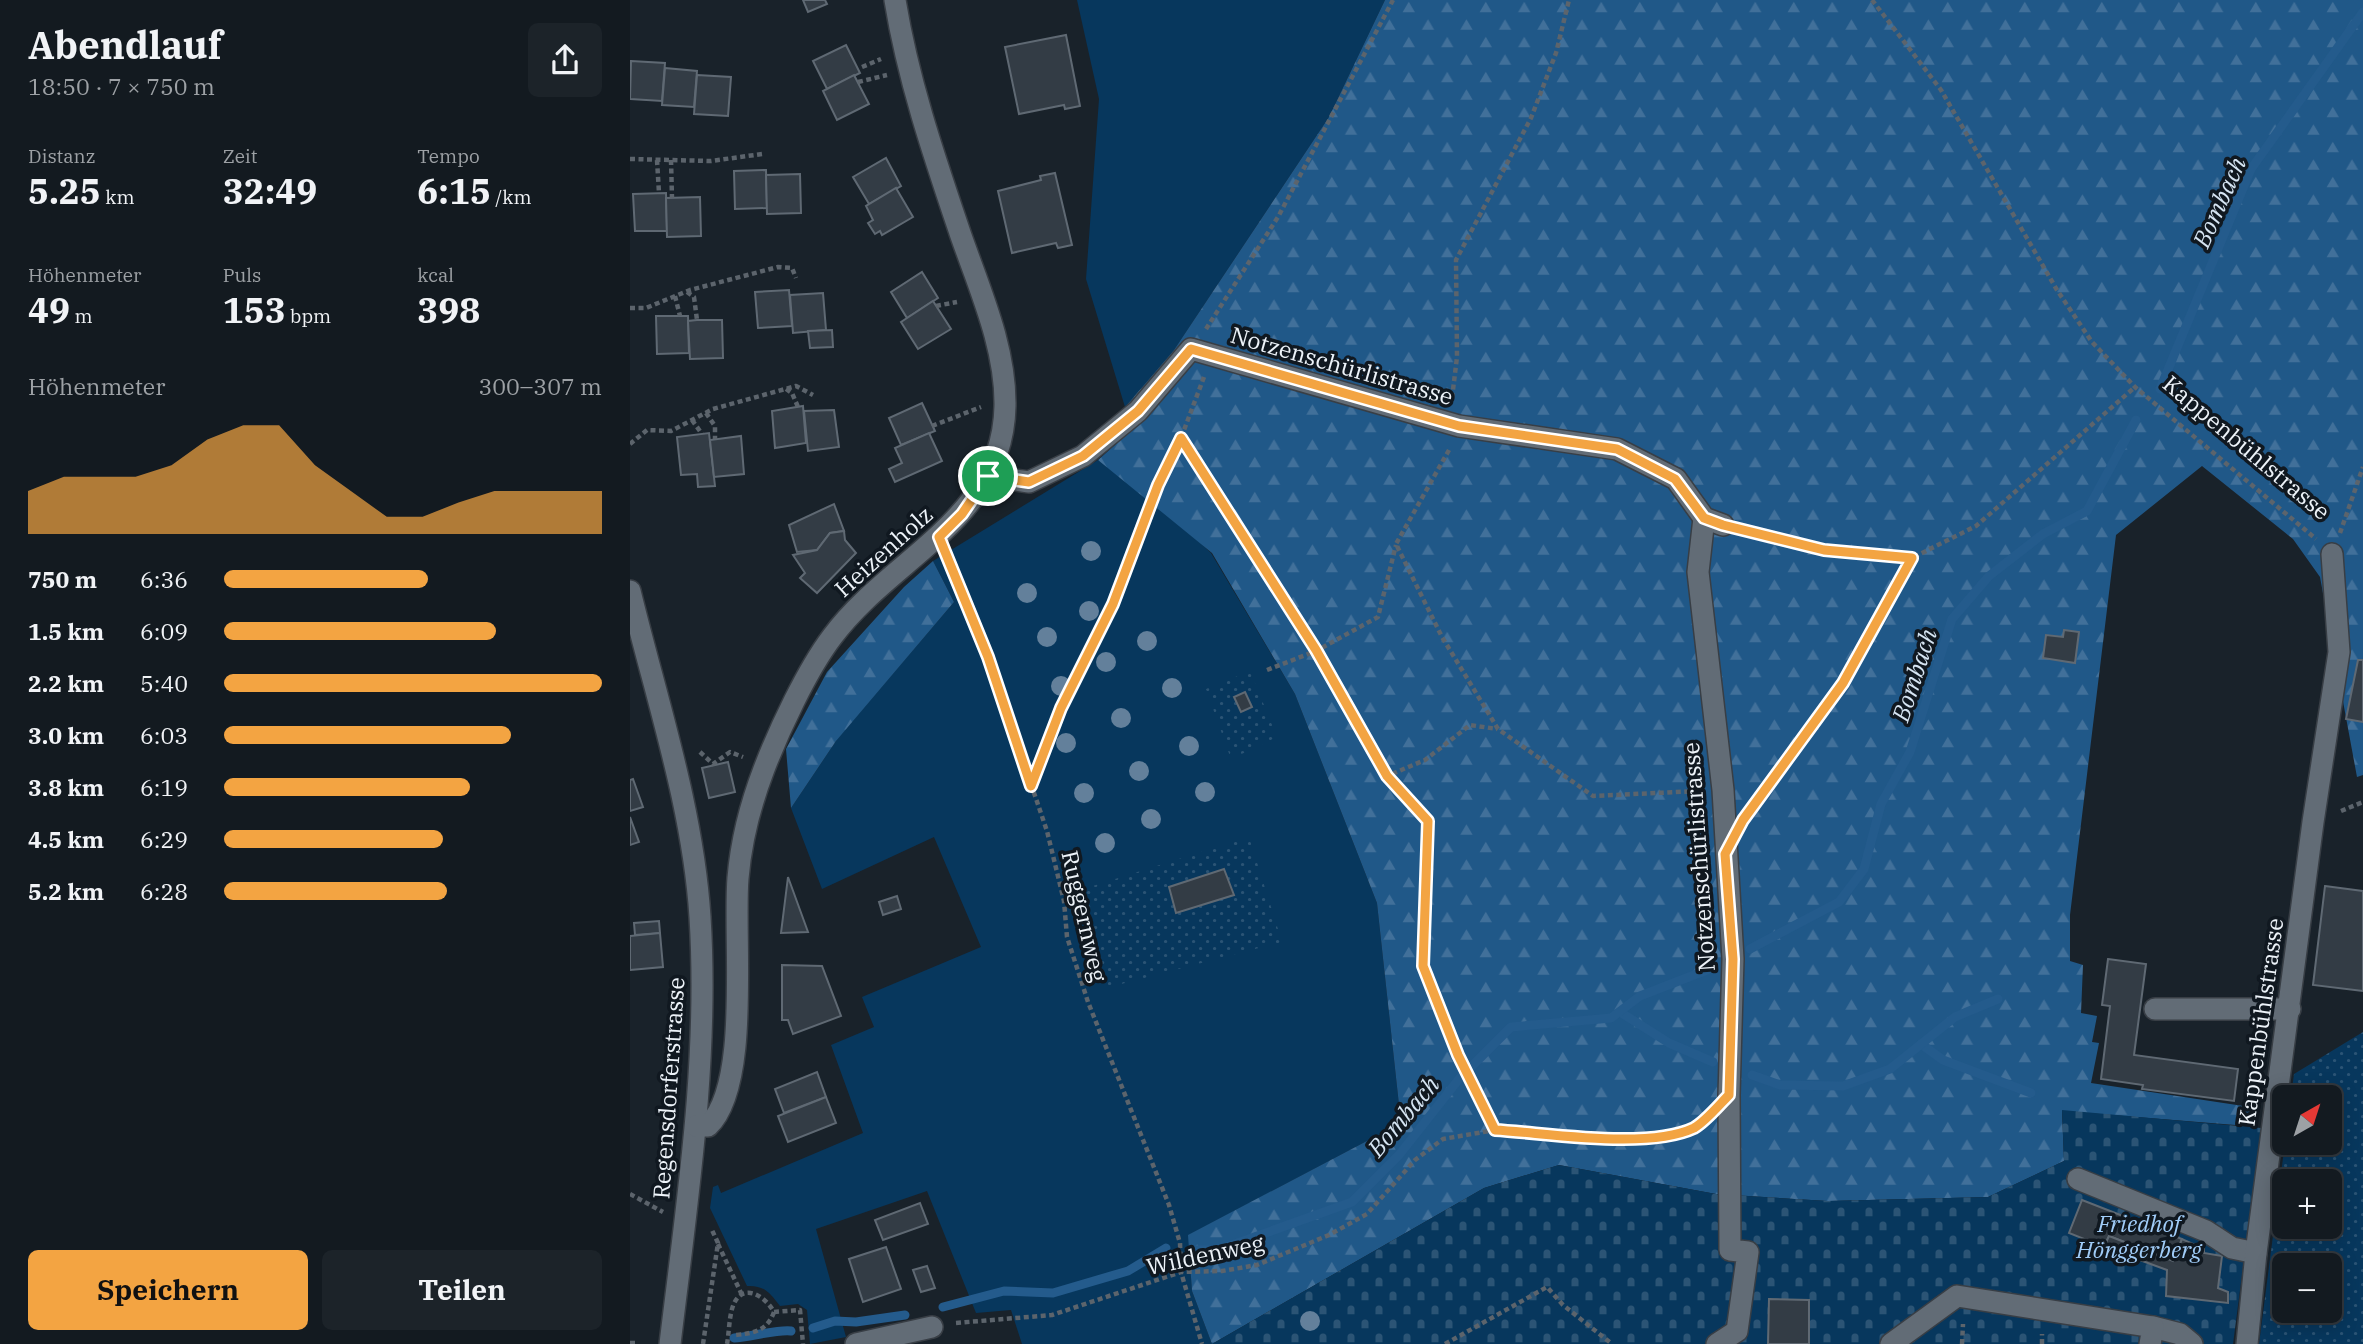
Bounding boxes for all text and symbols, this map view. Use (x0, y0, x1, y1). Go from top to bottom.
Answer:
text: Abendlauf (28, 20, 222, 69)
button: share (528, 23, 602, 97)
text: 18:50 · 7 × 750 m (28, 71, 215, 101)
text: Distanz (28, 144, 95, 168)
text: Zeit (223, 144, 258, 168)
text: Tempo (417, 144, 480, 168)
water label: Bombach (2184, 152, 2253, 253)
text: 5.25 (28, 168, 101, 214)
text: 32:49 (223, 168, 317, 214)
text: 6:15 (417, 168, 491, 214)
text: km (101, 185, 135, 209)
text: /km (491, 185, 532, 209)
text: Höhenmeter (28, 263, 141, 287)
text: Puls (223, 263, 261, 287)
text: kcal (417, 263, 454, 287)
text: 49 (28, 287, 70, 333)
text: 153 (223, 287, 286, 333)
text: 398 (417, 287, 480, 333)
text: m (70, 304, 93, 328)
text: bpm (286, 304, 331, 328)
street label: Notzenschürlistrasse (1227, 319, 1457, 411)
street label: Kappenbühlstrasse (2157, 368, 2337, 526)
text: Höhenmeter (28, 371, 165, 401)
text: 300–307 m (478, 371, 602, 401)
pin (958, 446, 1018, 506)
icon: arrive (969, 457, 1007, 495)
street label: Heizenholz (828, 499, 938, 603)
text: 750 m (28, 564, 97, 594)
text: 6:36 (140, 564, 188, 594)
text: 1.5 km (28, 616, 104, 646)
text: 6:09 (140, 616, 188, 646)
water label: Bombach (1884, 624, 1944, 726)
text: 2.2 km (28, 668, 104, 698)
text: 5:40 (140, 668, 188, 698)
text: 3.0 km (28, 720, 104, 750)
text: 6:03 (140, 720, 188, 750)
street label: Notzenschürlistrasse (1675, 741, 1721, 973)
text: 3.8 km (28, 772, 104, 802)
text: 6:19 (140, 772, 188, 802)
text: 4.5 km (28, 824, 104, 854)
text: 6:29 (140, 824, 188, 854)
street label: Ruggernweg (1055, 847, 1115, 985)
text: 5.2 km (28, 876, 104, 906)
text: 6:28 (140, 876, 188, 906)
street label: Kappenbühlstrasse (2231, 916, 2289, 1128)
street label: Regensdorferstrasse (645, 976, 691, 1200)
water label: Bombach (1359, 1069, 1446, 1164)
north arrow (2272, 1085, 2342, 1155)
map controls (2272, 1085, 2342, 1323)
button: + (2272, 1169, 2342, 1239)
park label: Friedhof Hönggerberg (2075, 1208, 2203, 1264)
street label: Wildenweg (1143, 1227, 1267, 1281)
button: Speichern (28, 1250, 308, 1330)
button: Teilen (322, 1250, 602, 1330)
button: − (2272, 1253, 2342, 1323)

